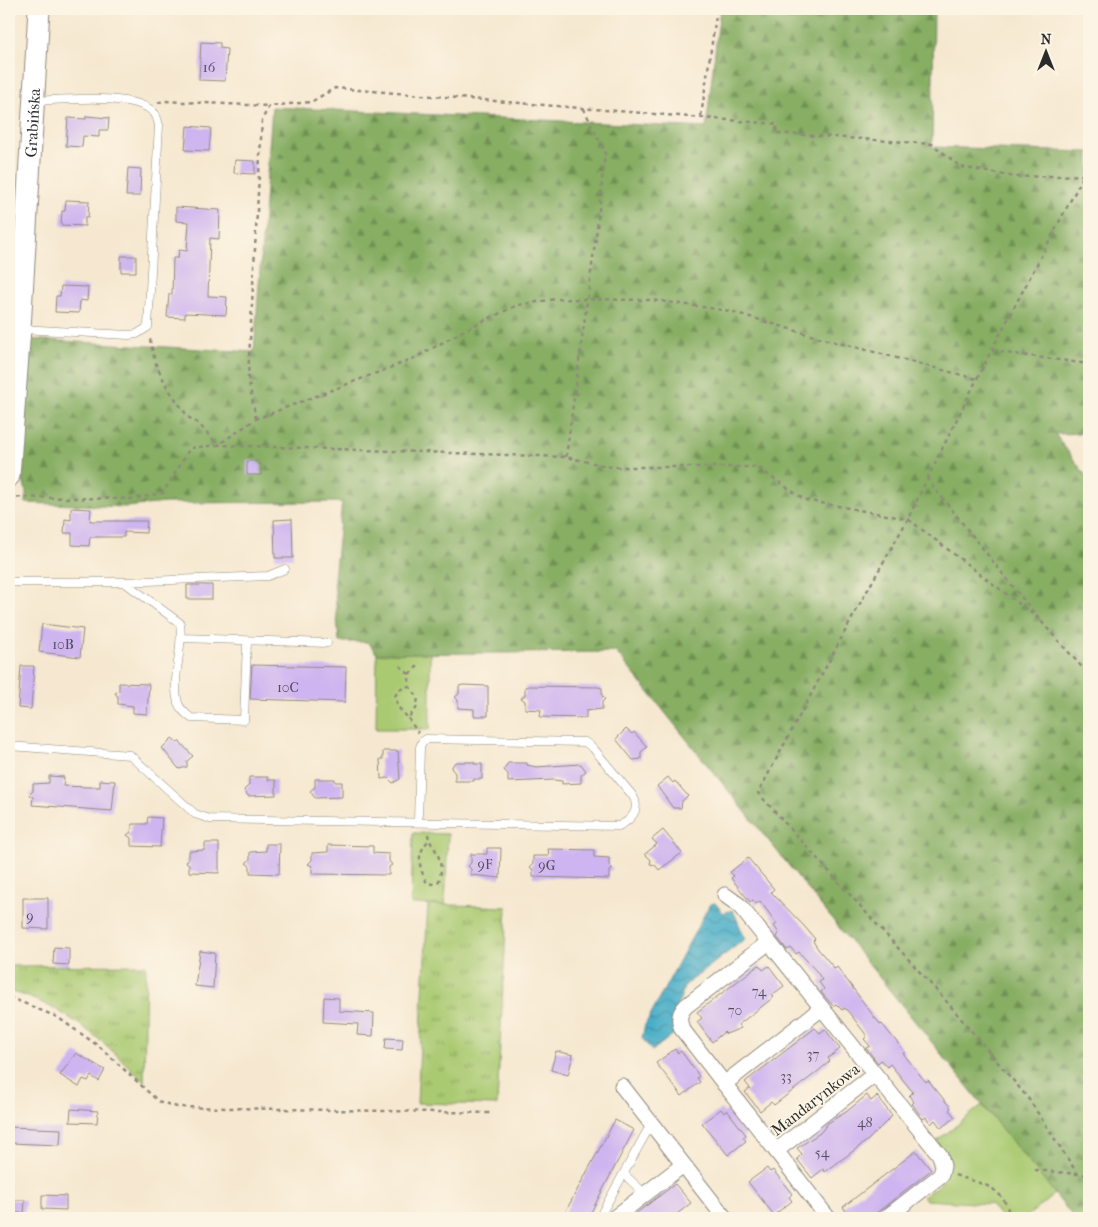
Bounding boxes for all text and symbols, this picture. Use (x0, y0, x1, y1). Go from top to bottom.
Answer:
north arrow (1020, 28, 1070, 78)
text: N (1041, 31, 1052, 48)
house number: 16 (203, 59, 216, 76)
street label: Grabińska (21, 87, 44, 158)
house number: 10B (52, 636, 74, 653)
house number: 10C (277, 679, 299, 696)
house number: 9F (478, 856, 493, 873)
house number: 9G (538, 857, 556, 874)
house number: 9 (26, 908, 34, 925)
house number: 74 (752, 983, 767, 1000)
house number: 70 (728, 1002, 742, 1019)
house number: 37 (807, 1046, 819, 1063)
street label: Mandarynkowa (767, 1059, 864, 1140)
house number: 33 (780, 1068, 792, 1085)
house number: 48 (857, 1114, 873, 1131)
house number: 54 (815, 1144, 830, 1161)

